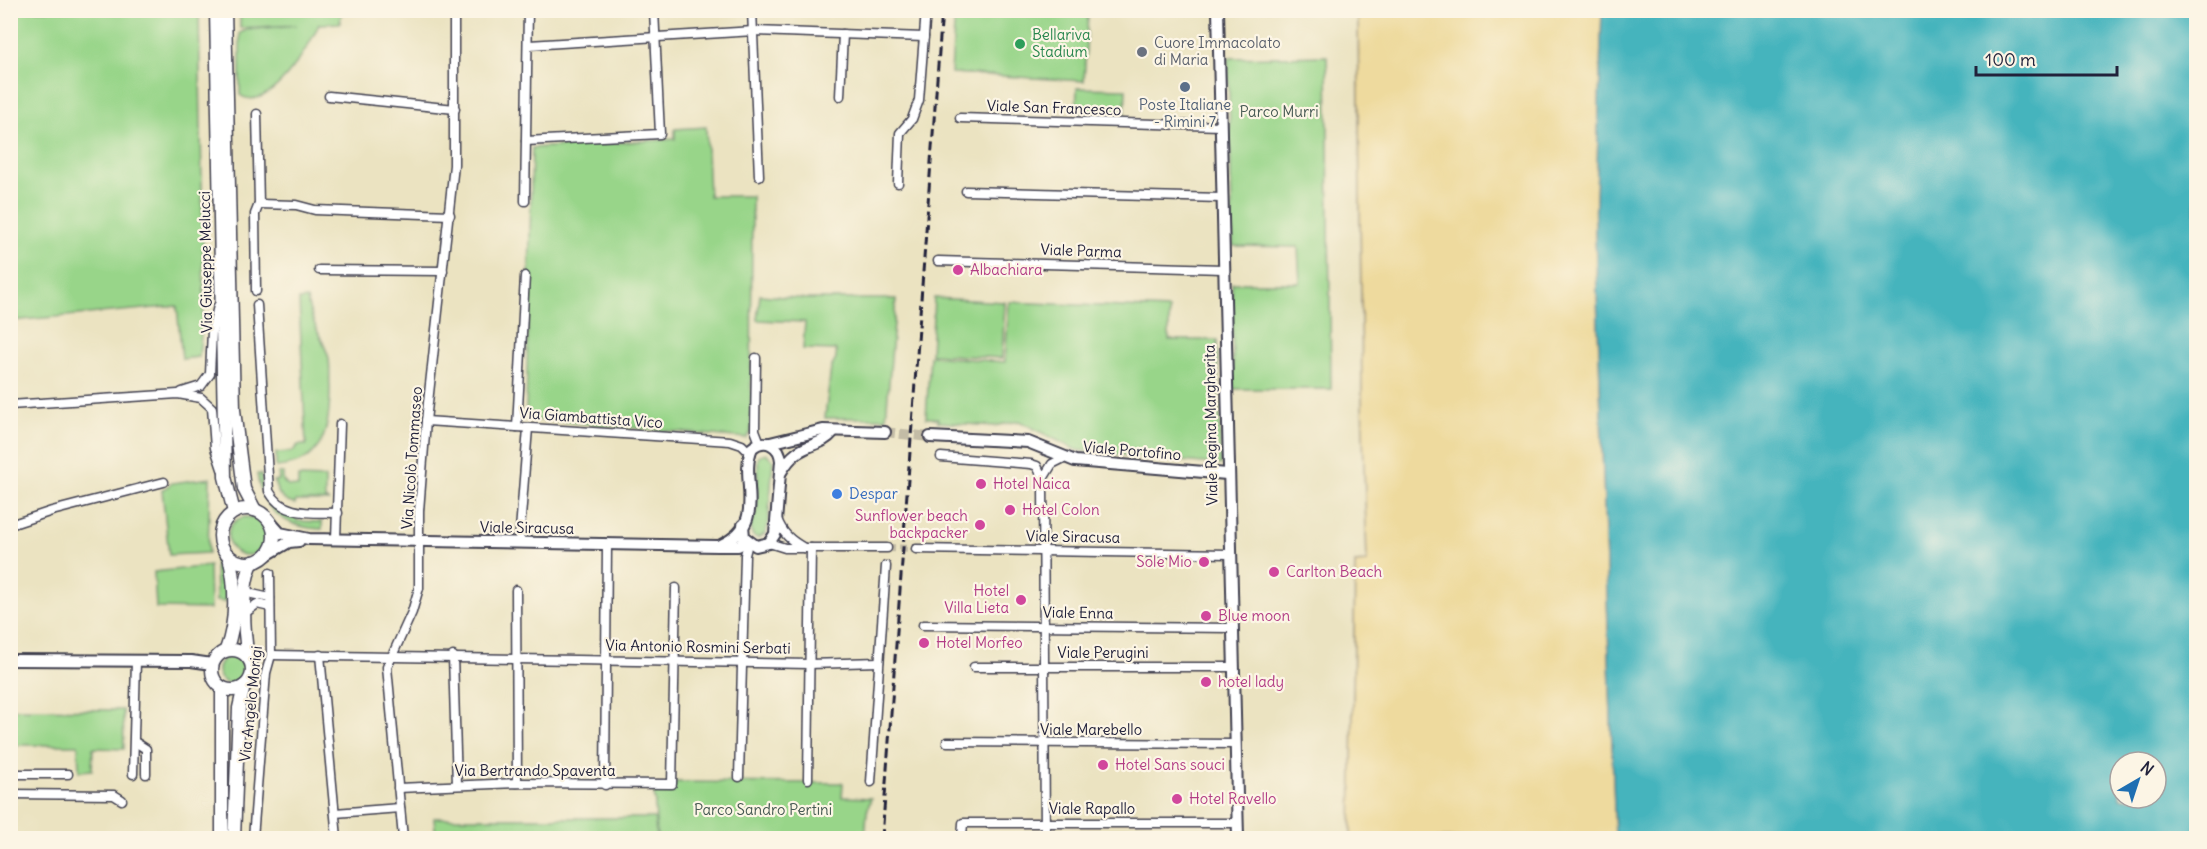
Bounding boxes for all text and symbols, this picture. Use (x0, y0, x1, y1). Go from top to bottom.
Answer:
place label: Bellariva Stadium (1032, 25, 1091, 61)
place label: Cuore Immacolato di Maria (1154, 33, 1281, 69)
marker: Bellariva Stadium (1013, 37, 1027, 51)
scale bar (1976, 39, 2117, 77)
marker: Cuore Immacolato di Maria (1135, 45, 1149, 59)
text: 100 m (1985, 48, 2036, 71)
marker: Poste Italiane - Rimini 7 (1178, 80, 1192, 94)
place label: Poste Italiane - Rimini 7 (1139, 95, 1231, 131)
street label: Viale San Francesco (986, 96, 1122, 119)
park label: Parco Murri (1239, 102, 1319, 121)
street label: Via Giuseppe Melucci (195, 191, 216, 333)
street label: Viale Parma (1040, 240, 1122, 261)
place label: Albachiara (970, 260, 1043, 279)
marker: Albachiara (951, 263, 965, 277)
street label: Viale Regina Margherita (1200, 344, 1221, 506)
street label: Via Nicolò Tommaseo (397, 386, 426, 530)
street label: Via Giambattista Vico (519, 403, 663, 432)
street label: Viale Portofino (1082, 437, 1182, 464)
place label: Hotel Naica (993, 474, 1071, 493)
marker: Hotel Naica (974, 477, 988, 491)
place label: Despar (849, 484, 898, 503)
marker: Despar (830, 487, 844, 501)
place label: Hotel Colon (1022, 500, 1100, 519)
marker: Hotel Colon (1003, 503, 1017, 517)
place label: Sunflower beach backpacker (855, 506, 968, 542)
street label: Viale Siracusa (480, 517, 575, 538)
marker: Sunflower beach backpacker (973, 518, 987, 532)
street label: Viale Siracusa (1026, 526, 1121, 547)
place label: Sole Mio (1136, 552, 1192, 571)
marker: Sole Mio (1197, 555, 1211, 569)
place label: Carlton Beach (1286, 562, 1383, 581)
marker: Carlton Beach (1267, 565, 1281, 579)
place label: Hotel Villa Lieta (944, 581, 1009, 617)
marker: Hotel Villa Lieta (1014, 593, 1028, 607)
street label: Viale Enna (1042, 602, 1114, 623)
place label: Blue moon (1218, 606, 1291, 625)
marker: Blue moon (1199, 609, 1213, 623)
place label: Hotel Morfeo (936, 633, 1023, 652)
street label: Via Antonio Rosmini Serbati (605, 635, 791, 658)
marker: Hotel Morfeo (917, 636, 931, 650)
street label: Viale Perugini (1057, 643, 1149, 662)
street label: Via Angelo Morigi (235, 645, 266, 763)
place label: hotel lady (1218, 672, 1284, 691)
marker: hotel lady (1199, 675, 1213, 689)
street label: Viale Marebello (1040, 720, 1142, 739)
north arrow (2108, 750, 2168, 810)
place label: Hotel Sans souci (1115, 755, 1225, 774)
text: N (2137, 757, 2158, 780)
marker: Hotel Sans souci (1096, 758, 1110, 772)
street label: Via Bertrando Spaventa (455, 761, 616, 780)
place label: Hotel Ravello (1189, 789, 1277, 808)
marker: Hotel Ravello (1170, 792, 1184, 806)
street label: Viale Rapallo (1049, 799, 1135, 818)
park label: Parco Sandro Pertini (694, 800, 832, 819)

